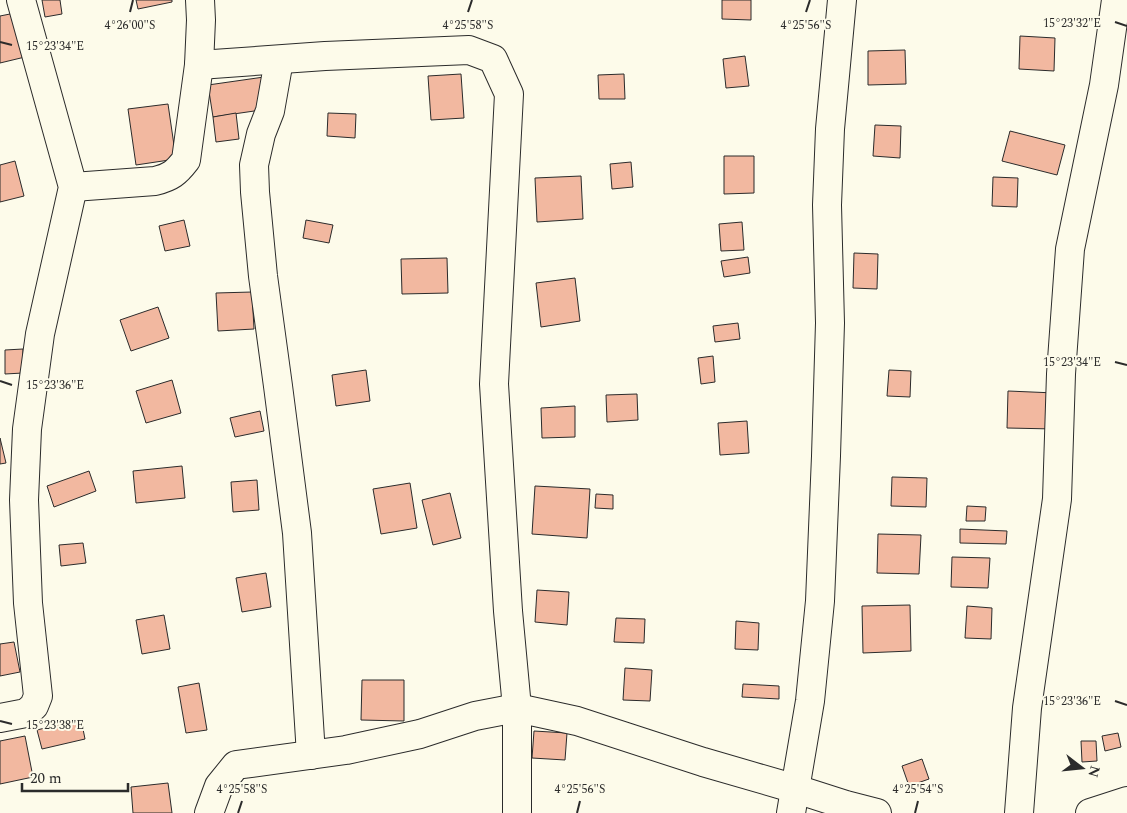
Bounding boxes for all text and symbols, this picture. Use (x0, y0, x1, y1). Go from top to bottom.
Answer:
text: 15°23'32"E (1043, 14, 1101, 33)
text: 4°26'00"S (105, 16, 155, 35)
text: 4°25'58"S (443, 16, 493, 35)
text: 4°25'56"S (781, 16, 831, 35)
text: 15°23'34"E (26, 37, 84, 56)
text: 15°23'34"E (1043, 353, 1101, 372)
text: 15°23'36"E (26, 376, 84, 395)
text: 15°23'36"E (1043, 692, 1101, 711)
text: 15°23'38"E (26, 716, 84, 735)
north arrow (1057, 743, 1107, 793)
scale bar (22, 760, 129, 792)
text: N (1082, 763, 1106, 780)
text: 20 m (30, 767, 62, 790)
text: 4°25'58"S (217, 780, 267, 799)
text: 4°25'56"S (555, 780, 605, 799)
text: 4°25'54"S (893, 780, 943, 799)

